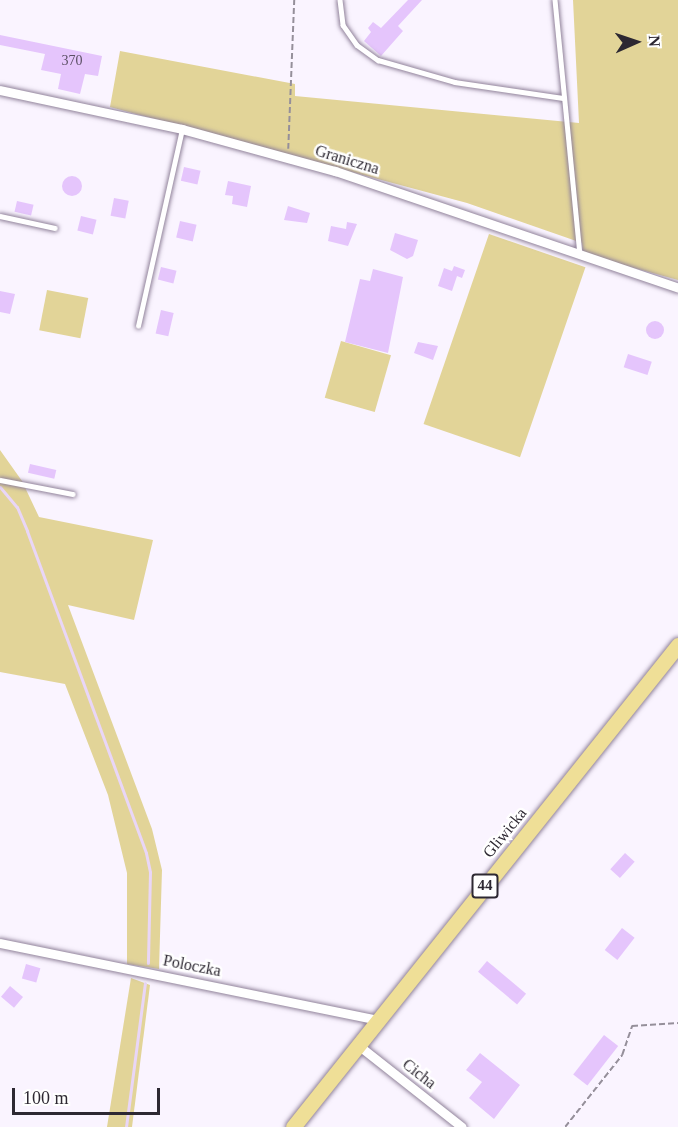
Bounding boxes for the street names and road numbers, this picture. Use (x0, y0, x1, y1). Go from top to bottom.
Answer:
street label: Graniczna (313, 141, 381, 179)
street label: Gliwicka (479, 804, 531, 862)
road number: 44 (472, 874, 498, 898)
street label: Poloczka (161, 951, 223, 981)
street label: Cicha (398, 1055, 440, 1093)

